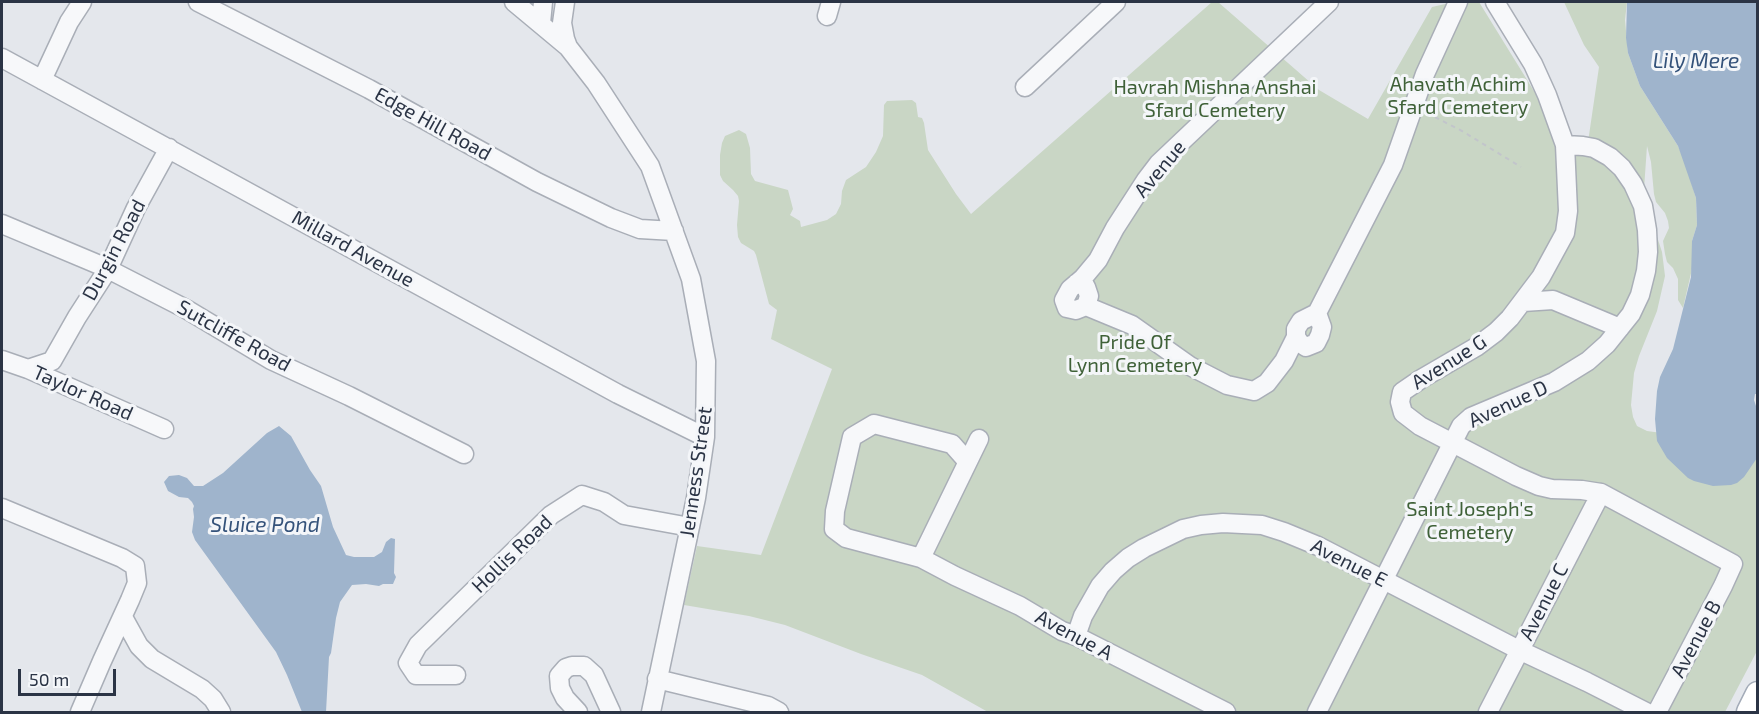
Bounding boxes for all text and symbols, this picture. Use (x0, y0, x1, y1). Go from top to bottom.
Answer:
water label: Lily Mere (1653, 48, 1739, 74)
park label: Ahavath Achim Sfard Cemetery (1388, 72, 1528, 119)
park label: Havrah Mishna Anshai Sfard Cemetery (1113, 75, 1317, 122)
street label: Edge Hill Road (370, 82, 496, 166)
street label: Avenue (1129, 136, 1191, 202)
street label: Durgin Road (77, 195, 151, 305)
street label: Millard Avenue (288, 206, 418, 292)
street label: Sutcliffe Road (173, 295, 295, 377)
park label: Pride Of Lynn Cemetery (1068, 330, 1202, 377)
street label: Avenue G (1407, 330, 1491, 394)
street label: Taylor Road (29, 360, 137, 426)
street label: Avenue D (1465, 375, 1551, 433)
street label: Jenness Street (675, 405, 717, 539)
park label: Saint Joseph's Cemetery (1406, 497, 1534, 544)
street label: Hollis Road (467, 510, 557, 598)
water label: Sluice Pond (210, 512, 320, 538)
street label: Avenue E (1307, 534, 1391, 592)
street label: Avenue C (1514, 560, 1574, 644)
street label: Avenue B (1666, 596, 1726, 682)
street label: Avenue A (1031, 605, 1117, 665)
scale bar (21, 657, 118, 695)
text: 50 m (29, 668, 69, 690)

